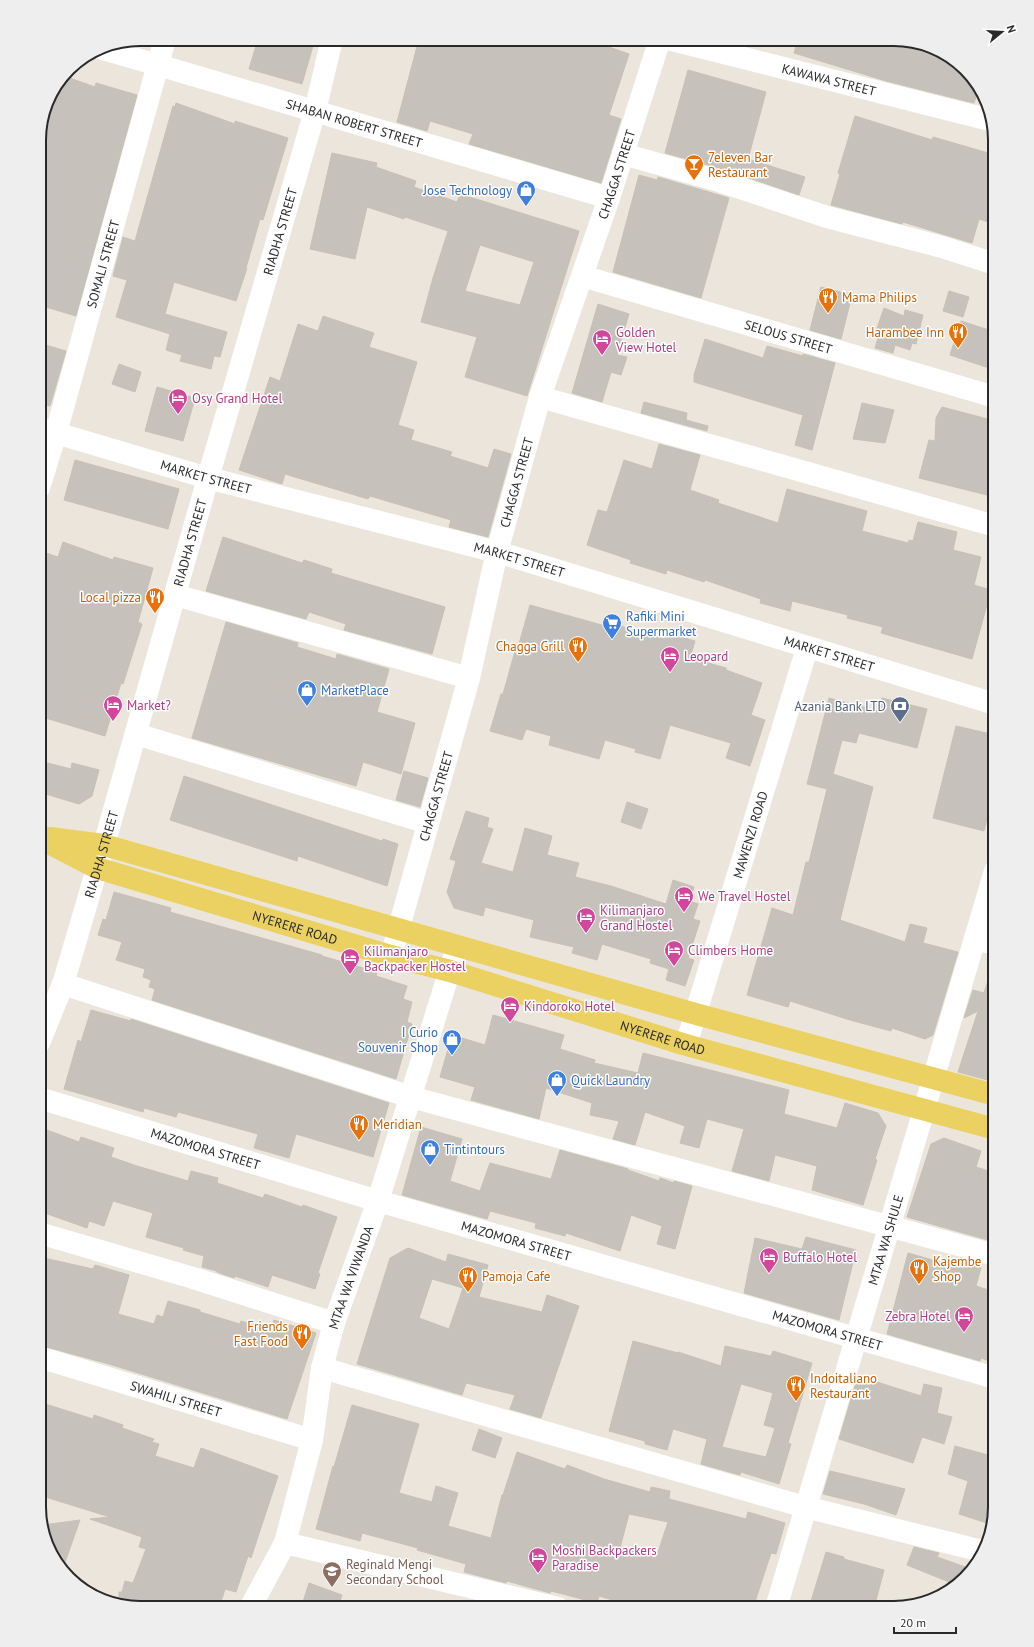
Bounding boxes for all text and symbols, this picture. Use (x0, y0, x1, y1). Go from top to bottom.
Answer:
north arrow (982, 12, 1022, 52)
text: N (1004, 23, 1019, 35)
street label: KAWAWA STREET (780, 60, 878, 100)
street label: SHABAN ROBERT STREET (284, 95, 424, 152)
street label: CHAGGA STREET (594, 128, 639, 222)
place label: 7eleven Bar Restaurant (708, 149, 773, 181)
bar icon: 7eleven Bar Restaurant (683, 153, 705, 181)
shop icon: Jose Technology (515, 179, 537, 207)
place label: Jose Technology (422, 182, 512, 199)
street label: RIADHA STREET (260, 186, 301, 277)
street label: SOMALI STREET (83, 218, 124, 310)
restaurant icon: Mama Philips (817, 286, 839, 314)
place label: Mama Philips (842, 289, 917, 306)
street label: SELOUS STREET (742, 316, 834, 358)
restaurant icon: Harambee Inn (947, 321, 969, 349)
place label: Golden View Hotel (615, 324, 677, 356)
place label: Harambee Inn (866, 324, 944, 341)
hotel icon: Golden View Hotel (591, 328, 613, 356)
hotel icon: Osy Grand Hotel (167, 387, 189, 415)
place label: Osy Grand Hotel (192, 390, 282, 407)
street label: CHAGGA STREET (496, 435, 537, 530)
street label: MARKET STREET (158, 456, 253, 498)
street label: RIADHA STREET (170, 497, 211, 588)
street label: MARKET STREET (472, 538, 567, 581)
restaurant icon: Local pizza (144, 586, 166, 614)
place label: Local pizza (80, 589, 141, 606)
place label: Rafiki Mini Supermarket (626, 608, 697, 640)
supermarket icon: Rafiki Mini Supermarket (601, 612, 623, 640)
street label: MARKET STREET (782, 632, 876, 676)
restaurant icon: Chagga Grill (567, 635, 589, 663)
place label: Chagga Grill (496, 638, 564, 655)
hotel icon: Leopard (659, 645, 681, 673)
place label: Leopard (684, 648, 728, 665)
shop icon: MarketPlace (296, 679, 318, 707)
place label: MarketPlace (321, 682, 389, 699)
hotel icon: Market? (102, 694, 124, 722)
bank icon: Azania Bank LTD (889, 695, 911, 723)
place label: Market? (127, 697, 171, 714)
place label: Azania Bank LTD (795, 698, 886, 715)
street label: CHAGGA STREET (416, 749, 457, 843)
street label: MAWENZI ROAD (729, 789, 772, 880)
street label: RIADHA STREET (81, 809, 122, 900)
hotel icon: We Travel Hostel (673, 885, 695, 913)
place label: We Travel Hostel (698, 888, 791, 905)
place label: Kilimanjaro Grand Hostel (600, 902, 672, 934)
hotel icon: Kilimanjaro Grand Hostel (575, 906, 597, 934)
street label: NYERERE ROAD (250, 907, 339, 948)
hotel icon: Climbers Home (663, 939, 685, 967)
place label: Climbers Home (688, 942, 773, 959)
place label: Kilimanjaro Backpacker Hostel (364, 943, 466, 975)
hotel icon: Kilimanjaro Backpacker Hostel (339, 947, 361, 975)
hotel icon: Kindoroko Hotel (499, 995, 521, 1023)
place label: Kindoroko Hotel (524, 998, 615, 1015)
street label: NYERERE ROAD (618, 1017, 707, 1059)
place label: I Curio Souvenir Shop (358, 1024, 438, 1056)
shop icon: I Curio Souvenir Shop (441, 1028, 463, 1056)
shop icon: Quick Laundry (546, 1069, 568, 1097)
place label: Quick Laundry (571, 1072, 650, 1089)
restaurant icon: Meridian (348, 1113, 370, 1141)
place label: Meridian (373, 1116, 422, 1133)
street label: MAZOMORA STREET (149, 1124, 262, 1174)
shop icon: Tintintours (419, 1138, 441, 1166)
place label: Tintintours (444, 1141, 505, 1158)
street label: MTAA WA SHULE (864, 1193, 907, 1287)
street label: MAZOMORA STREET (459, 1217, 573, 1265)
street label: MTAA WA VIWANDA (325, 1223, 378, 1331)
hotel icon: Buffalo Hotel (758, 1246, 780, 1274)
place label: Buffalo Hotel (783, 1249, 857, 1266)
place label: Kajembe Shop (933, 1253, 981, 1285)
restaurant icon: Kajembe Shop (908, 1257, 930, 1285)
restaurant icon: Pamoja Cafe (457, 1265, 479, 1293)
place label: Pamoja Cafe (482, 1268, 550, 1285)
hotel icon: Zebra Hotel (953, 1305, 975, 1333)
street label: MAZOMORA STREET (770, 1307, 884, 1354)
place label: Zebra Hotel (885, 1308, 950, 1325)
place label: Friends Fast Food (234, 1318, 288, 1350)
restaurant icon: Friends Fast Food (291, 1322, 313, 1350)
place label: Indoitaliano Restaurant (810, 1370, 877, 1402)
restaurant icon: Indoitaliano Restaurant (785, 1374, 807, 1402)
street label: SWAHILI STREET (128, 1377, 223, 1421)
place label: Moshi Backpackers Paradise (552, 1542, 657, 1574)
hotel icon: Moshi Backpackers Paradise (527, 1546, 549, 1574)
place label: Reginald Mengi Secondary School (346, 1556, 444, 1588)
school or university icon: Reginald Mengi Secondary School (321, 1560, 343, 1588)
scale bar (894, 1609, 956, 1635)
text: 20 m (900, 1615, 926, 1630)

